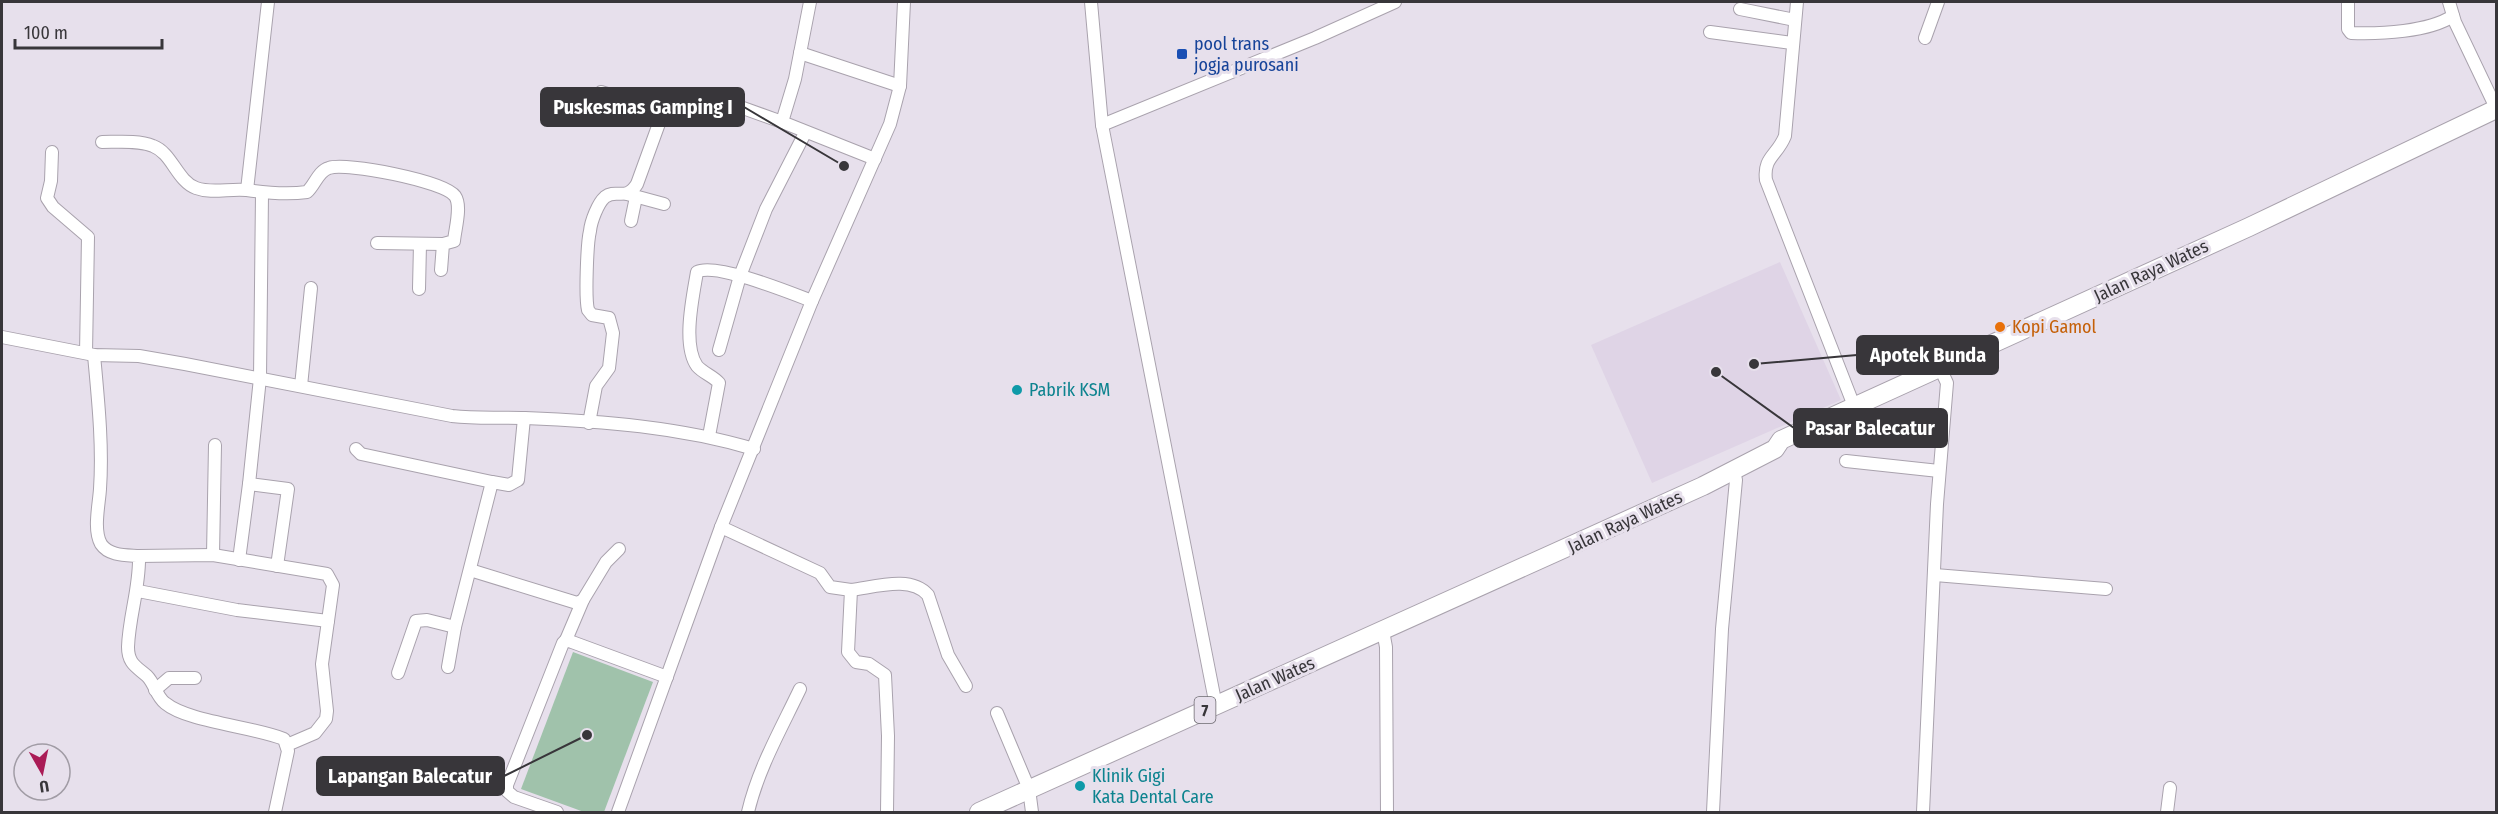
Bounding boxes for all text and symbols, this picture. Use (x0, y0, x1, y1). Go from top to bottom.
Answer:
scale bar (15, 12, 162, 50)
text: 100 m (24, 22, 68, 44)
place label: pool trans jogja purosani (1193, 33, 1299, 76)
marker: pool trans jogja purosani (1175, 47, 1189, 61)
callout: Puskesmas Gamping I (541, 88, 744, 126)
text: Puskesmas Gamping I (553, 95, 733, 119)
street label: Jalan Raya Wates (2090, 235, 2212, 307)
place label: Kopi Gamol (2012, 316, 2097, 338)
marker: Kopi Gamol (1993, 320, 2007, 334)
callout: Apotek Bunda (1857, 336, 1998, 374)
text: Apotek Bunda (1869, 343, 1986, 367)
place label: Pabrik KSM (1029, 379, 1110, 401)
marker: Pabrik KSM (1010, 383, 1024, 397)
callout: Pasar Balecatur (1794, 409, 1947, 447)
text: Pasar Balecatur (1805, 416, 1935, 440)
street label: Jalan Raya Wates (1564, 486, 1686, 558)
street label: Jalan Wates (1232, 652, 1318, 706)
road number: 7 (1194, 697, 1216, 723)
north arrow (12, 742, 72, 802)
callout: Lapangan Balecatur (317, 757, 504, 795)
text: Lapangan Balecatur (328, 764, 493, 788)
place label: Klinik Gigi Kata Dental Care (1092, 765, 1214, 808)
text: U (38, 776, 50, 796)
marker: Klinik Gigi Kata Dental Care (1073, 779, 1087, 793)

